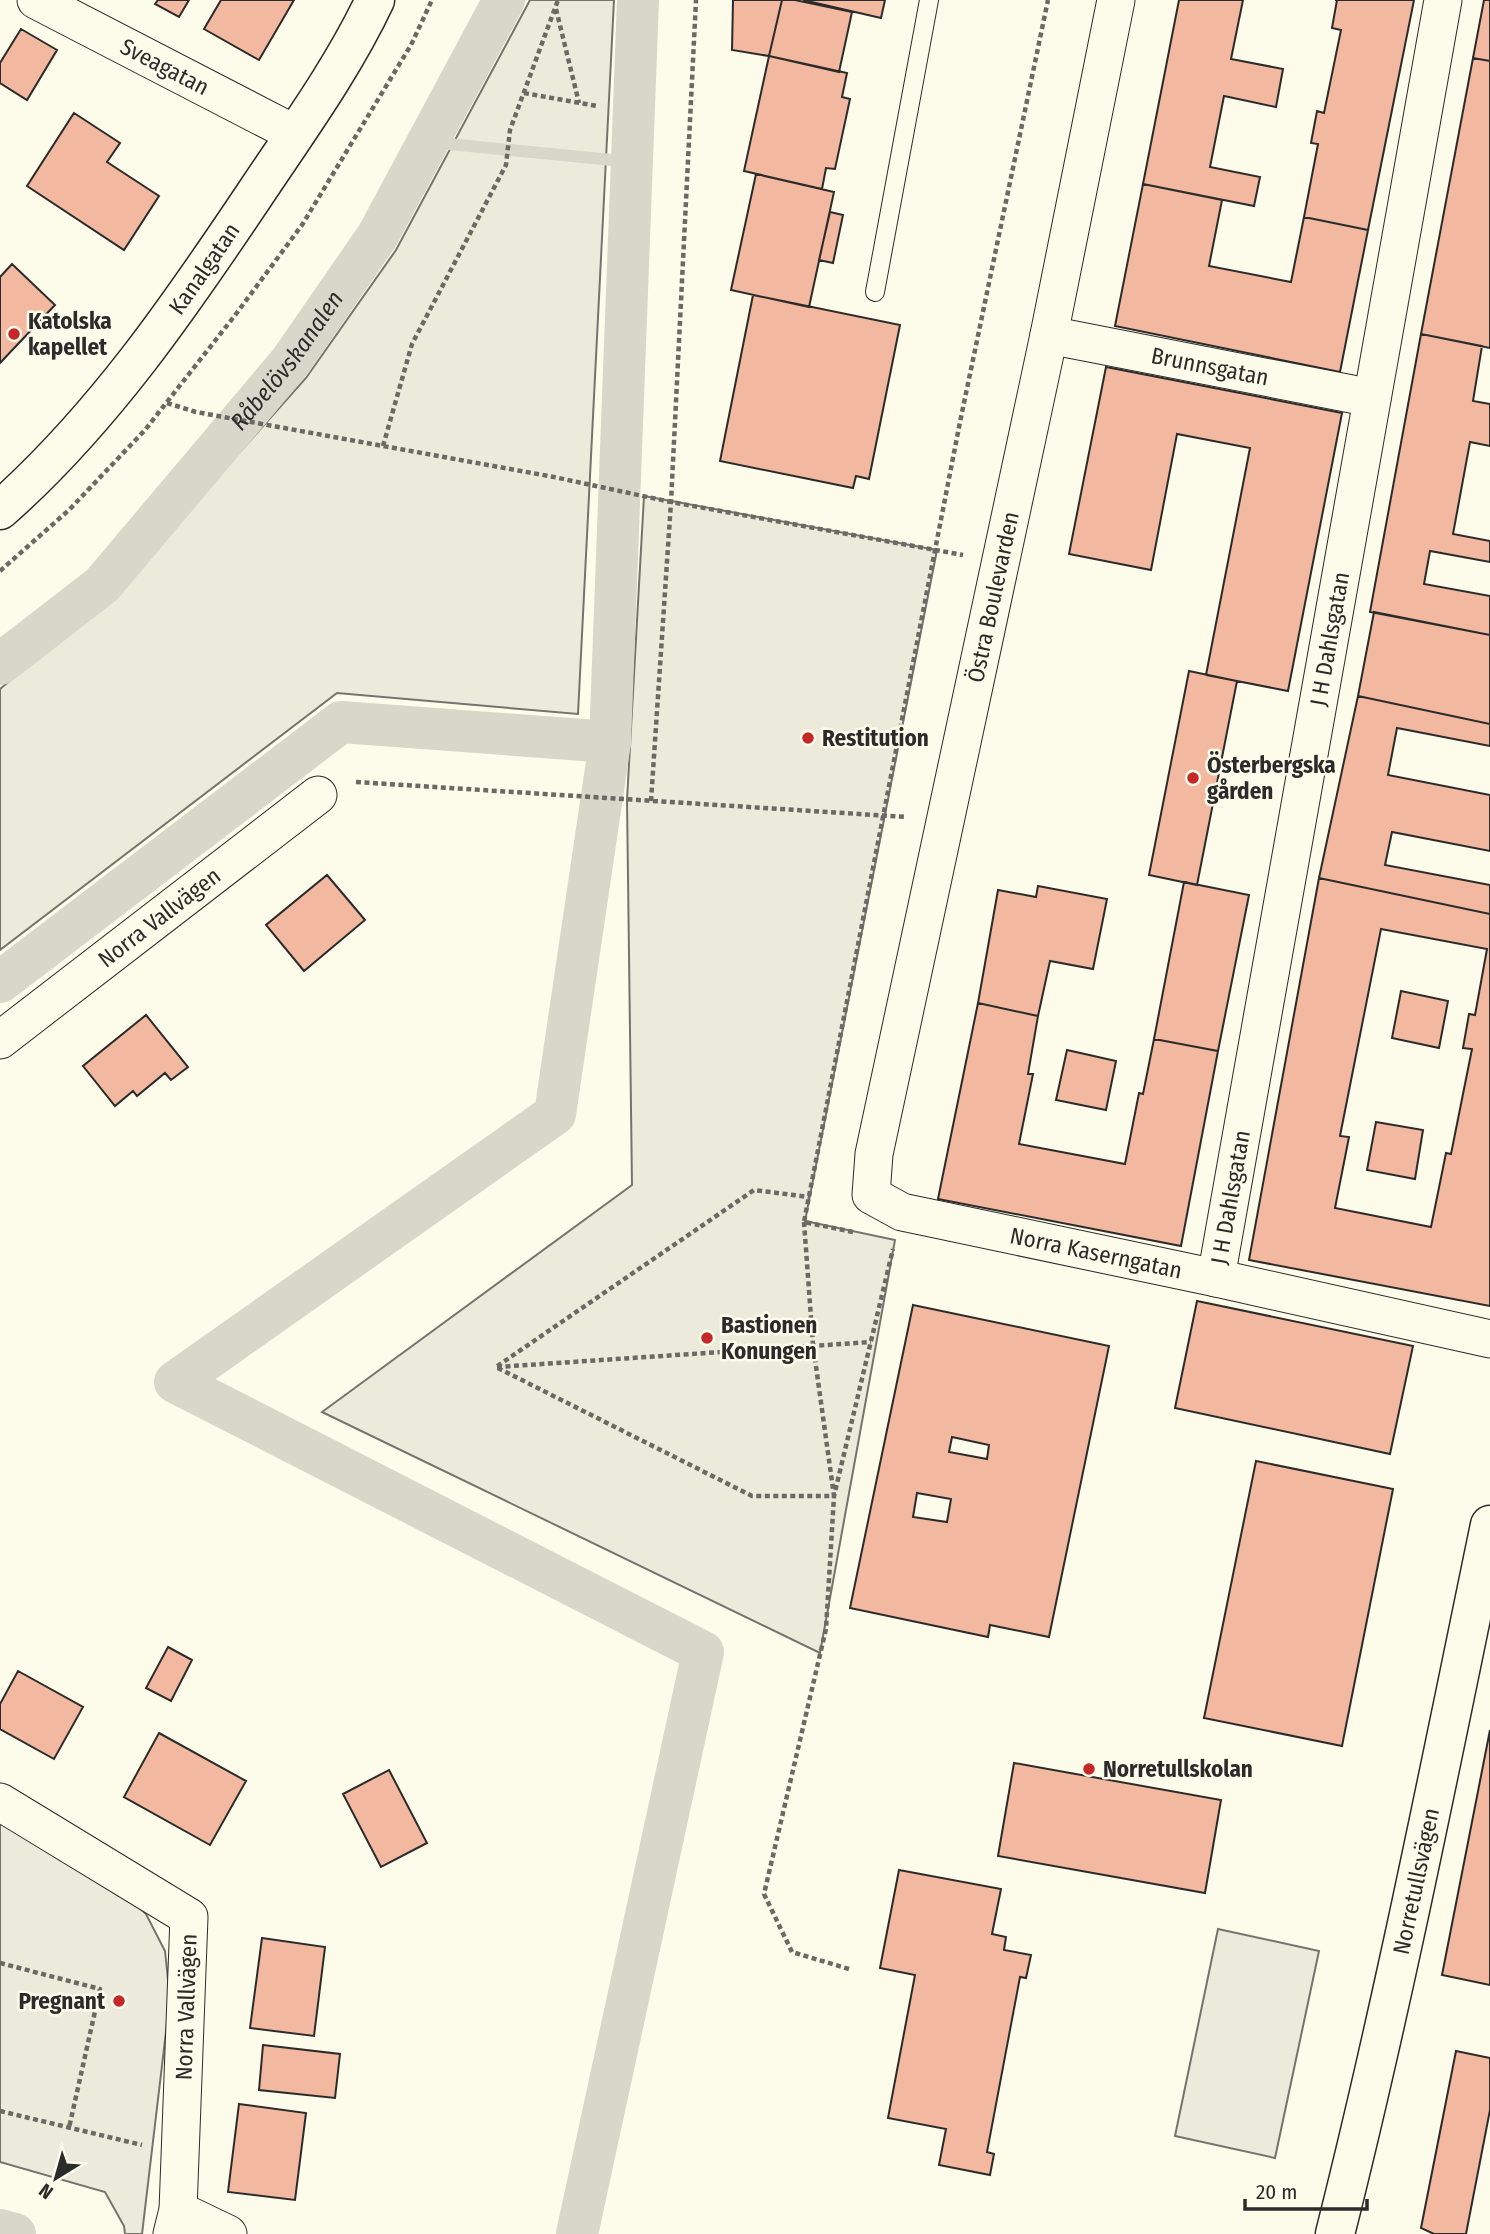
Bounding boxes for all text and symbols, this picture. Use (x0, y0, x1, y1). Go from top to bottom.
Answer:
street label: Sveagatan (116, 32, 214, 101)
street label: Kanalgatan (163, 217, 246, 320)
water label: Råbelövskanalen (225, 286, 349, 436)
place label: Katolska kapellet (28, 307, 112, 361)
marker: Katolska kapellet (6, 326, 22, 342)
street label: Brunnsgatan (1149, 341, 1271, 392)
street label: Östra Boulevarden (961, 509, 1025, 685)
street label: J H Dahlsgatan (1304, 570, 1355, 708)
place label: Restitution (822, 724, 929, 752)
marker: Restitution (800, 730, 816, 746)
place label: Österbergska gården (1207, 751, 1336, 805)
marker: Österbergska gården (1185, 770, 1201, 786)
street label: Norra Vallvägen (93, 861, 226, 973)
street label: J H Dahlsgatan (1205, 1128, 1256, 1267)
street label: Norra Kaserngatan (1008, 1221, 1185, 1285)
place label: Bastionen Konungen (721, 1311, 817, 1365)
marker: Bastionen Konungen (699, 1330, 715, 1346)
place label: Norretullskolan (1103, 1755, 1253, 1783)
marker: Norretullskolan (1081, 1761, 1097, 1777)
street label: Norretullsvägen (1387, 1805, 1445, 1957)
street label: Norra Vallvägen (169, 1933, 203, 2081)
place label: Pregnant (18, 1987, 106, 2015)
marker: Pregnant (111, 1993, 127, 2009)
north arrow (21, 2143, 91, 2213)
scale bar (1245, 2168, 1368, 2212)
text: N (35, 2179, 58, 2204)
text: 20 m (1256, 2179, 1297, 2205)

